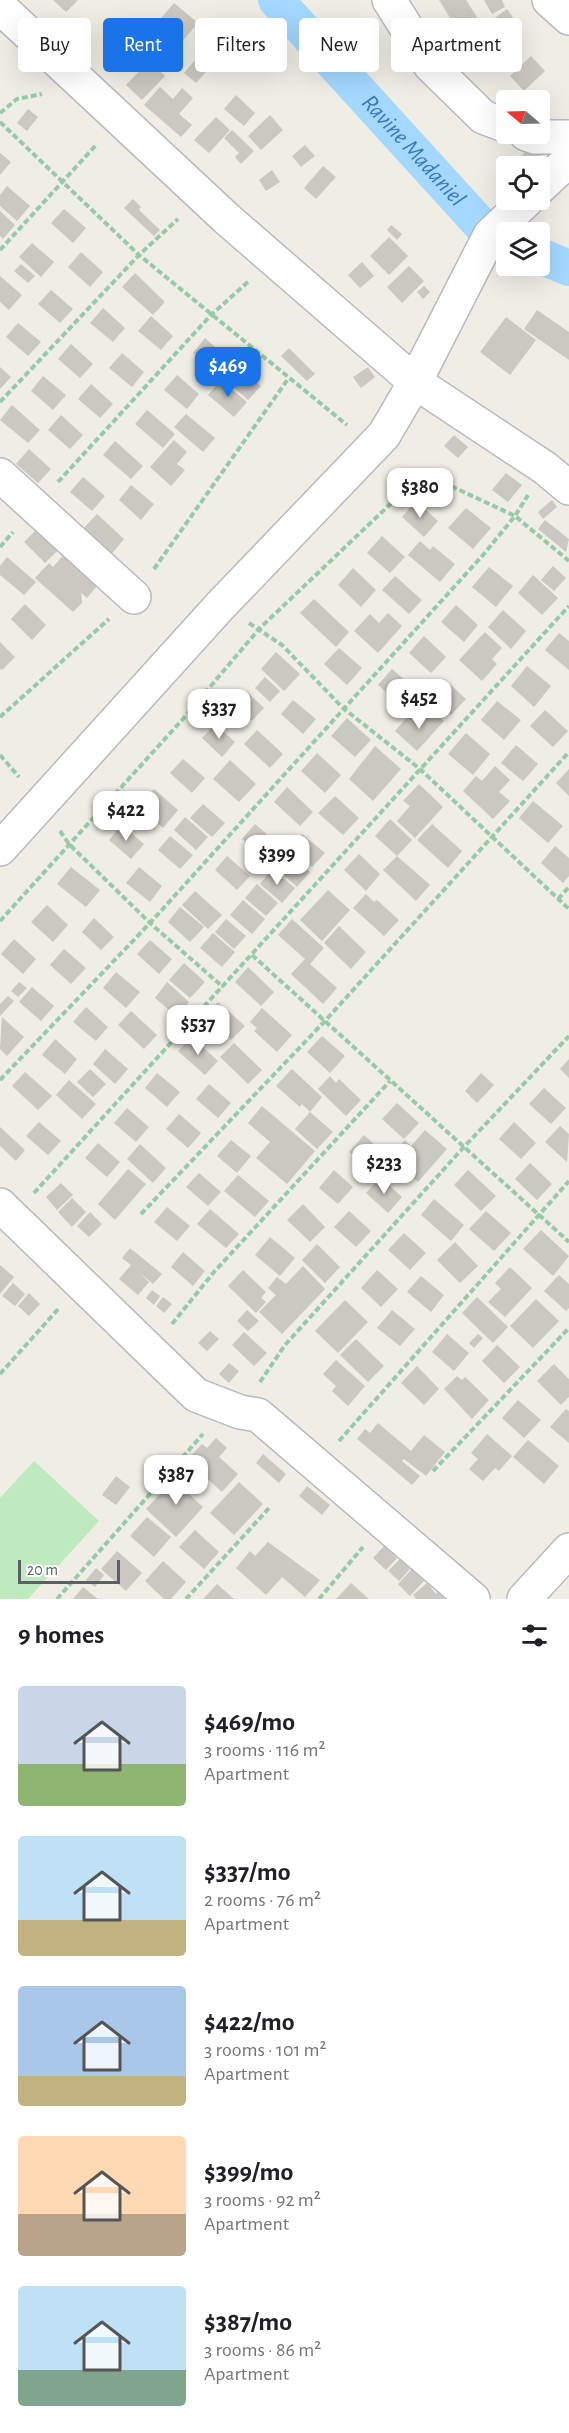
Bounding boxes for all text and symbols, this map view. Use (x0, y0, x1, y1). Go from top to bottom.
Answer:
chip: Buy (18, 18, 91, 72)
chip: Rent (103, 18, 183, 72)
chip: Filters (195, 18, 287, 72)
chip: New (299, 18, 379, 72)
chip: Apartment (391, 18, 522, 72)
water label: Ravine Madaniel (357, 90, 470, 211)
north arrow (496, 90, 550, 144)
map controls (496, 90, 550, 276)
button: locate (496, 156, 550, 210)
button: layers (496, 222, 550, 276)
pin: $469 (192, 347, 264, 398)
text: $469 (209, 356, 247, 376)
pin: $380 (384, 468, 456, 519)
text: $380 (401, 477, 439, 497)
pin: $452 (383, 679, 455, 730)
text: $452 (400, 688, 438, 708)
pin: $337 (183, 689, 255, 740)
text: $337 (202, 698, 236, 718)
pin: $422 (90, 791, 162, 842)
text: $422 (107, 800, 145, 820)
pin: $399 (241, 835, 313, 886)
text: $399 (259, 844, 295, 864)
pin: $537 (162, 1005, 234, 1056)
text: $537 (181, 1014, 215, 1034)
pin: $233 (348, 1144, 420, 1195)
text: $233 (366, 1153, 402, 1173)
pin: $387 (140, 1455, 212, 1506)
text: $387 (158, 1464, 194, 1484)
scale bar (18, 1557, 120, 1584)
text: 20 m (27, 1562, 58, 1578)
icon: filters (518, 1619, 551, 1652)
text: 9 homes (18, 1622, 104, 1648)
text: $469/mo (204, 1709, 295, 1735)
icon: home (66, 1710, 138, 1782)
text: 3 rooms · 116 m² (204, 1740, 325, 1760)
text: Apartment (204, 1764, 289, 1784)
text: $337/mo (204, 1859, 291, 1885)
icon: home (66, 1860, 138, 1932)
text: 2 rooms · 76 m² (204, 1890, 321, 1910)
text: Apartment (204, 1914, 289, 1934)
text: $422/mo (204, 2009, 294, 2035)
icon: home (66, 2010, 138, 2082)
text: 3 rooms · 101 m² (204, 2040, 327, 2060)
text: Apartment (204, 2064, 289, 2084)
text: $399/mo (204, 2159, 293, 2185)
icon: home (66, 2160, 138, 2232)
text: 3 rooms · 92 m² (204, 2190, 321, 2210)
text: Apartment (204, 2214, 289, 2234)
text: $387/mo (204, 2309, 292, 2335)
icon: home (66, 2310, 138, 2382)
text: 3 rooms · 86 m² (204, 2340, 321, 2360)
text: Apartment (204, 2364, 289, 2384)

